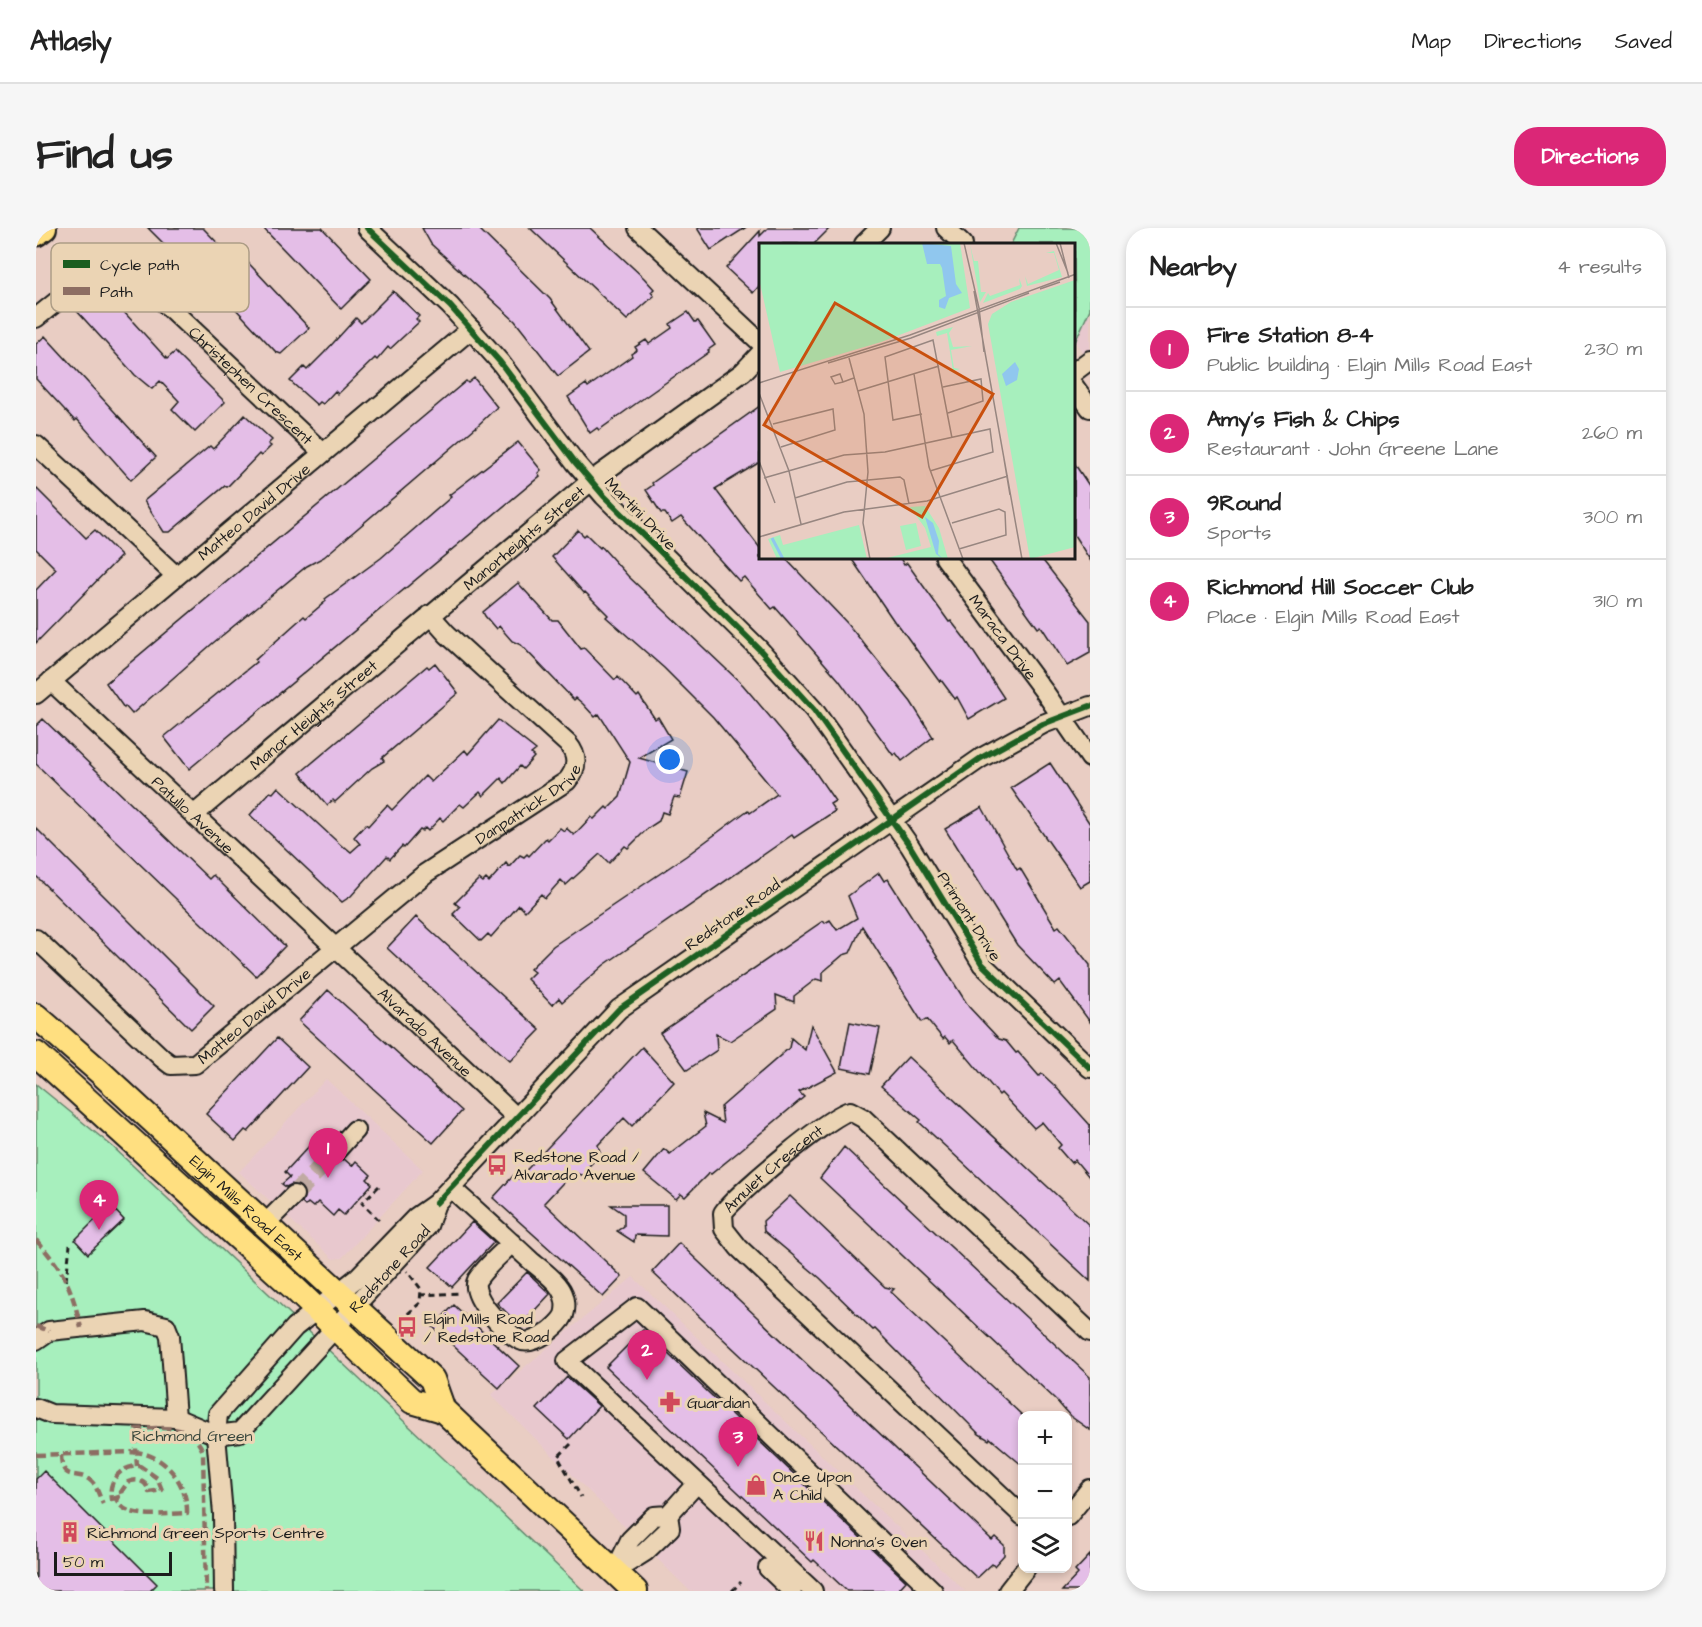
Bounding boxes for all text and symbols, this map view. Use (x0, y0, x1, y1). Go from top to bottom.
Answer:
text: Atlasly (30, 22, 112, 61)
text: Map (1411, 27, 1451, 56)
text: Directions (1484, 27, 1582, 56)
text: Saved (1615, 27, 1672, 56)
text: Find us (36, 127, 173, 185)
button: Directions (1514, 127, 1666, 186)
legend (51, 243, 249, 312)
inset map (759, 243, 1075, 560)
text: Nearby (1150, 249, 1237, 285)
text: 4 results (1557, 253, 1642, 281)
text: Cycle path (100, 254, 179, 277)
text: Path (100, 281, 133, 303)
text: Fire Station 8-4 (1207, 320, 1373, 351)
street label: Christephen Crescent (184, 322, 318, 451)
text: 1 (1168, 335, 1171, 363)
text: 230 m (1584, 335, 1642, 363)
text: Public building · Elgin Mills Road East (1207, 351, 1532, 379)
text: Amy's Fish & Chips (1207, 404, 1400, 435)
text: 2 (1164, 419, 1175, 447)
text: 260 m (1582, 419, 1642, 447)
text: Restaurant · John Greene Lane (1207, 435, 1499, 463)
street label: Matteo David Drive (193, 458, 315, 566)
street label: Martini Drive (600, 472, 681, 556)
street label: Manorheights Street (459, 481, 590, 596)
text: 9Round (1207, 488, 1281, 519)
text: 3 (1164, 503, 1175, 531)
text: 300 m (1583, 503, 1642, 531)
text: Sports (1207, 519, 1271, 547)
text: Richmond Hill Soccer Club (1207, 572, 1474, 603)
text: 4 (1163, 587, 1176, 615)
text: 310 m (1593, 587, 1642, 615)
street label: Maraca Drive (964, 590, 1042, 685)
text: Place · Elgin Mills Road East (1207, 603, 1460, 631)
street label: Manor Heights Street (245, 655, 383, 775)
your location (655, 745, 684, 774)
street label: Danpatrick Drive (471, 761, 587, 850)
street label: Patullo Avenue (147, 771, 239, 859)
street label: Primont Drive (932, 868, 1006, 966)
street label: Redstone Road (681, 874, 785, 956)
street label: Matteo David Drive (193, 963, 316, 1070)
street label: Alvarado Avenue (373, 983, 477, 1083)
street label: Amulet Crescent (718, 1119, 828, 1218)
pin: 1 (308, 1128, 348, 1178)
place label: Redstone Road / Alvarado Avenue (514, 1146, 639, 1186)
street label: Elgin Mills Road East (185, 1150, 308, 1267)
bus stop icon: Redstone Road / Alvarado Avenue (485, 1153, 509, 1177)
pin: 4 (80, 1180, 118, 1230)
street label: Redstone Road (344, 1221, 436, 1318)
place label: Elgin Mills Road / Redstone Road (424, 1308, 549, 1348)
bus stop icon: Elgin Mills Road / Redstone Road (395, 1315, 419, 1339)
pin: 2 (628, 1330, 666, 1380)
pharmacy icon: Guardian (658, 1390, 682, 1414)
place label: Guardian (687, 1392, 750, 1414)
map controls (1018, 1411, 1072, 1573)
button: + (1018, 1411, 1072, 1465)
pin: 3 (718, 1418, 758, 1467)
park label: Richmond Green (131, 1425, 253, 1447)
button: − (1018, 1465, 1072, 1519)
place label: Once Upon A Child (773, 1466, 852, 1506)
shop icon: Once Upon A Child (744, 1473, 768, 1497)
button: layers (1018, 1519, 1072, 1573)
building icon: Richmond Green Sports Centre (58, 1520, 82, 1544)
place label: Richmond Green Sports Centre (87, 1522, 325, 1544)
restaurant icon: Nonna's Oven (802, 1529, 826, 1553)
place label: Nonna's Oven (831, 1531, 927, 1553)
scale bar (54, 1549, 172, 1576)
text: 50 m (63, 1551, 103, 1573)

